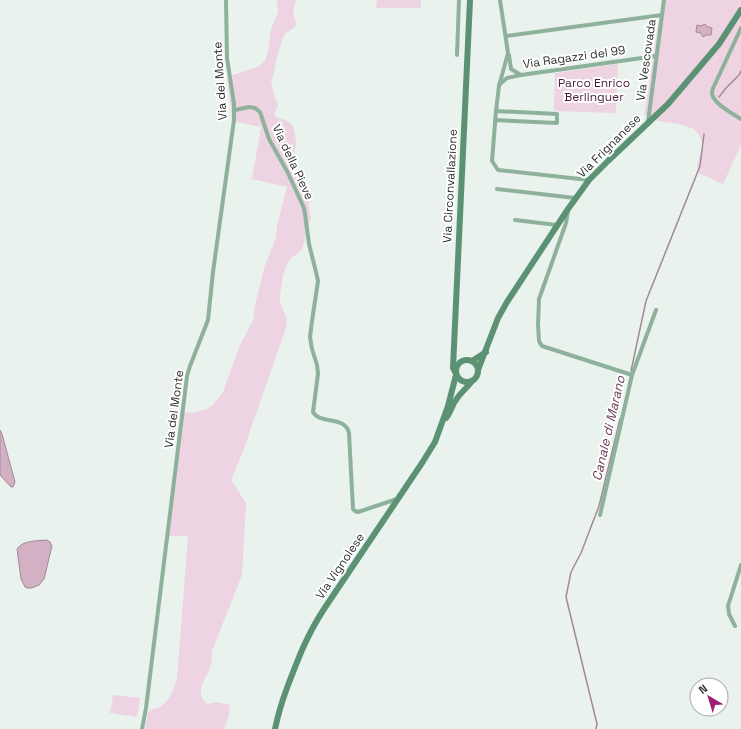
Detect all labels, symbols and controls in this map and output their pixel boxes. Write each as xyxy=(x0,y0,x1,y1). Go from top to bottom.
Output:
street label: Via Vescovada xyxy=(632,18,660,102)
street label: Via del Monte xyxy=(209,41,231,121)
street label: Via Ragazzi del 99 xyxy=(522,42,626,72)
park label: Parco Enrico Berlinguer xyxy=(558,75,630,105)
street label: Via Frignanese xyxy=(574,111,644,181)
street label: Via della Pieve xyxy=(269,122,317,202)
street label: Via Circonvallazione xyxy=(439,129,461,243)
street label: Via del Monte xyxy=(161,369,187,449)
water label: Canale di Marano xyxy=(588,373,629,482)
street label: Via Vignolese xyxy=(312,530,368,602)
north arrow xyxy=(689,677,729,717)
text: N xyxy=(696,681,710,697)

